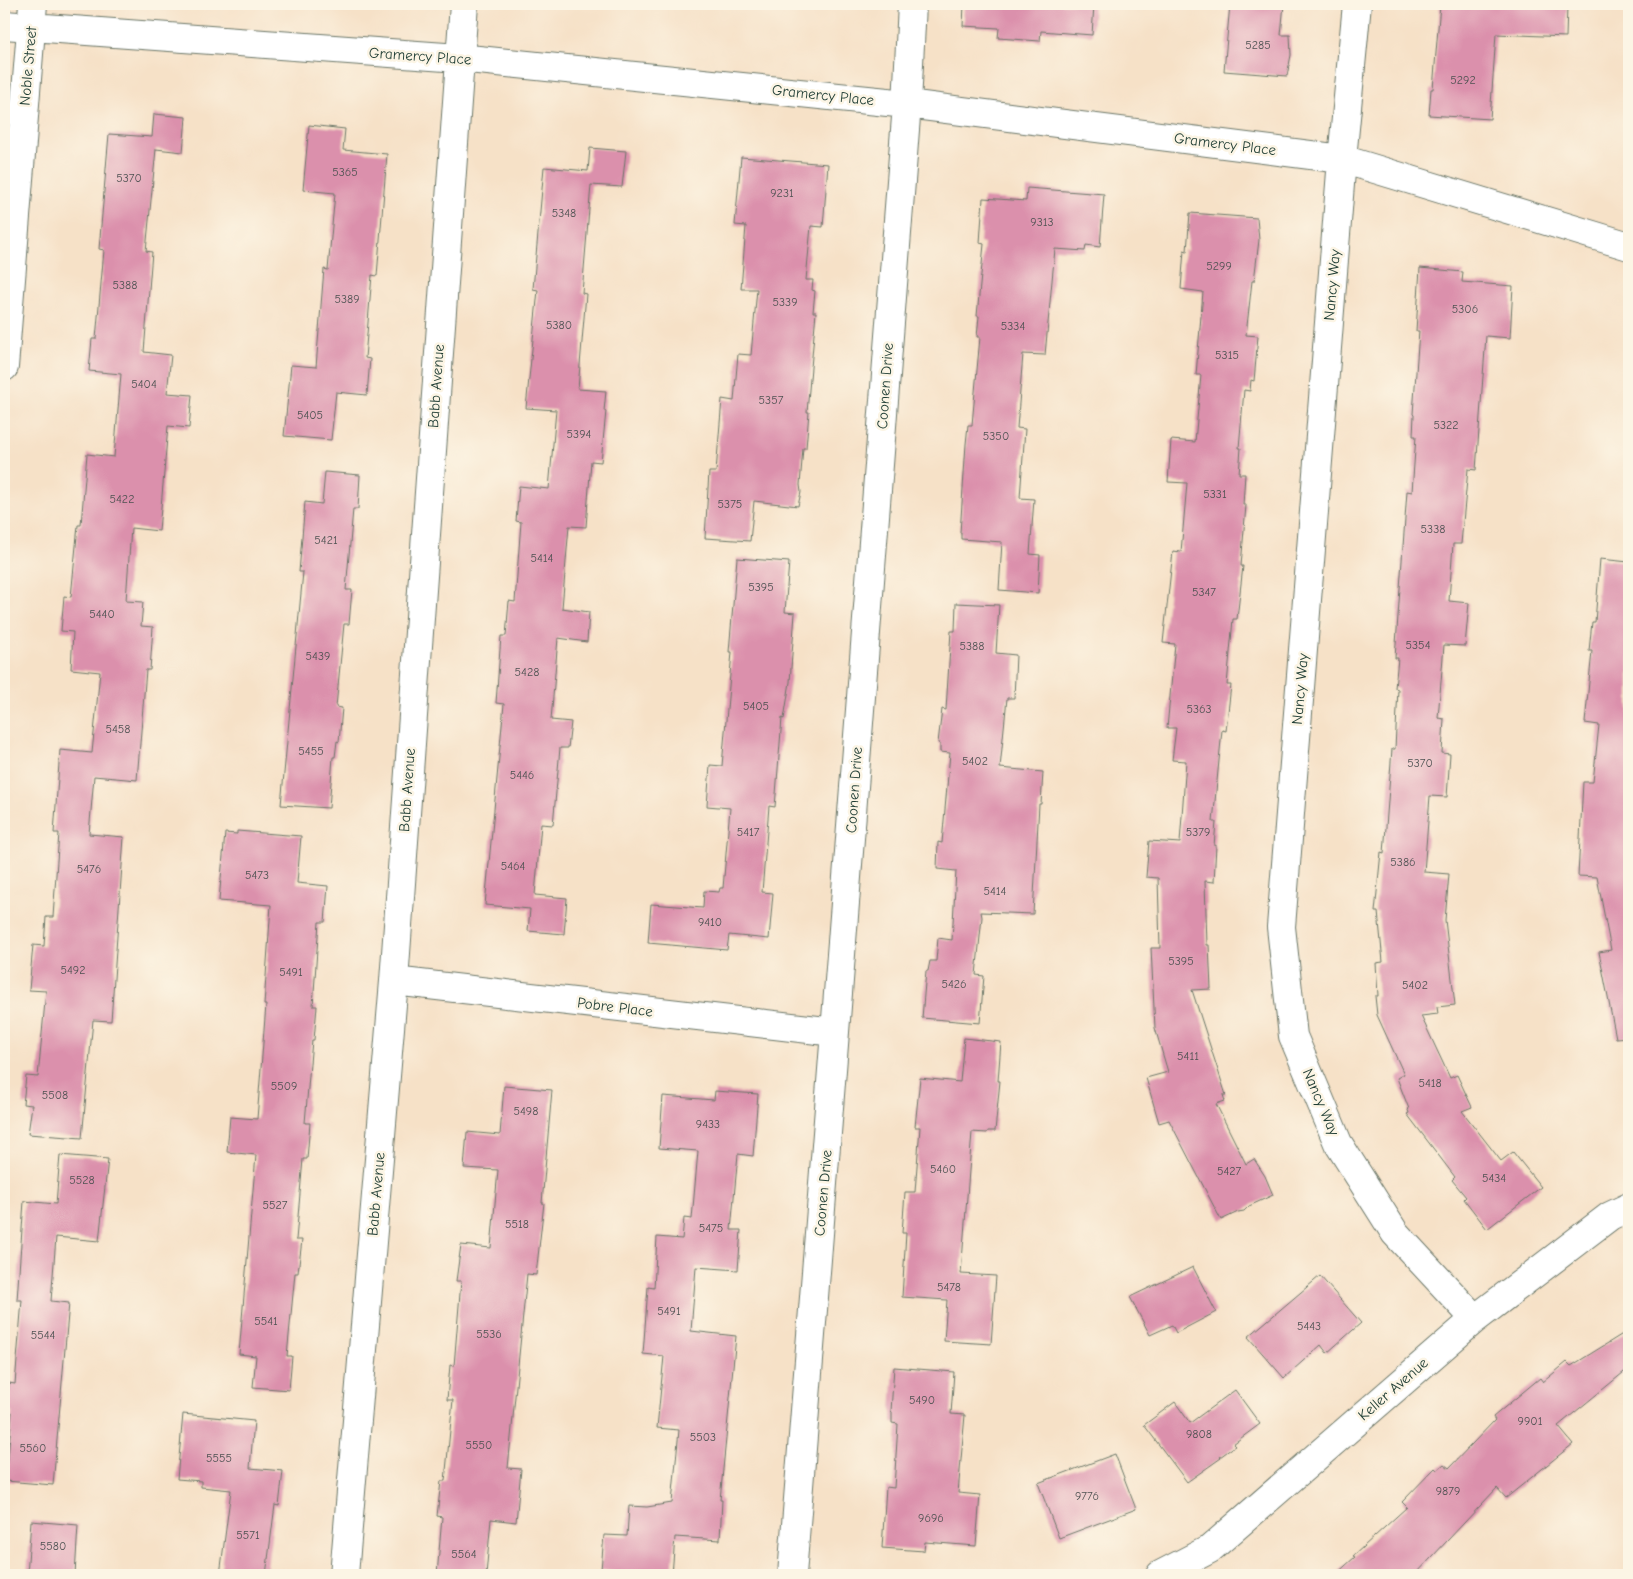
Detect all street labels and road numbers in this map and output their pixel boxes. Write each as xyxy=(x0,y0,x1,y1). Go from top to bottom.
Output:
street label: Noble Street xyxy=(16,25,40,106)
street label: Gramercy Place xyxy=(368,43,472,69)
street label: Gramercy Place xyxy=(771,81,875,109)
street label: Gramercy Place xyxy=(1173,129,1278,159)
street label: Nancy Way xyxy=(1320,248,1344,321)
street label: Coonen Drive xyxy=(873,342,897,430)
street label: Babb Avenue xyxy=(424,343,448,428)
street label: Nancy Way xyxy=(1288,652,1312,725)
street label: Coonen Drive xyxy=(842,746,866,834)
street label: Babb Avenue xyxy=(395,747,419,832)
street label: Pobre Place xyxy=(576,993,654,1021)
street label: Nancy Way xyxy=(1299,1066,1343,1139)
street label: Coonen Drive xyxy=(810,1149,836,1237)
street label: Babb Avenue xyxy=(363,1151,389,1237)
street label: Keller Avenue xyxy=(1354,1353,1432,1424)

